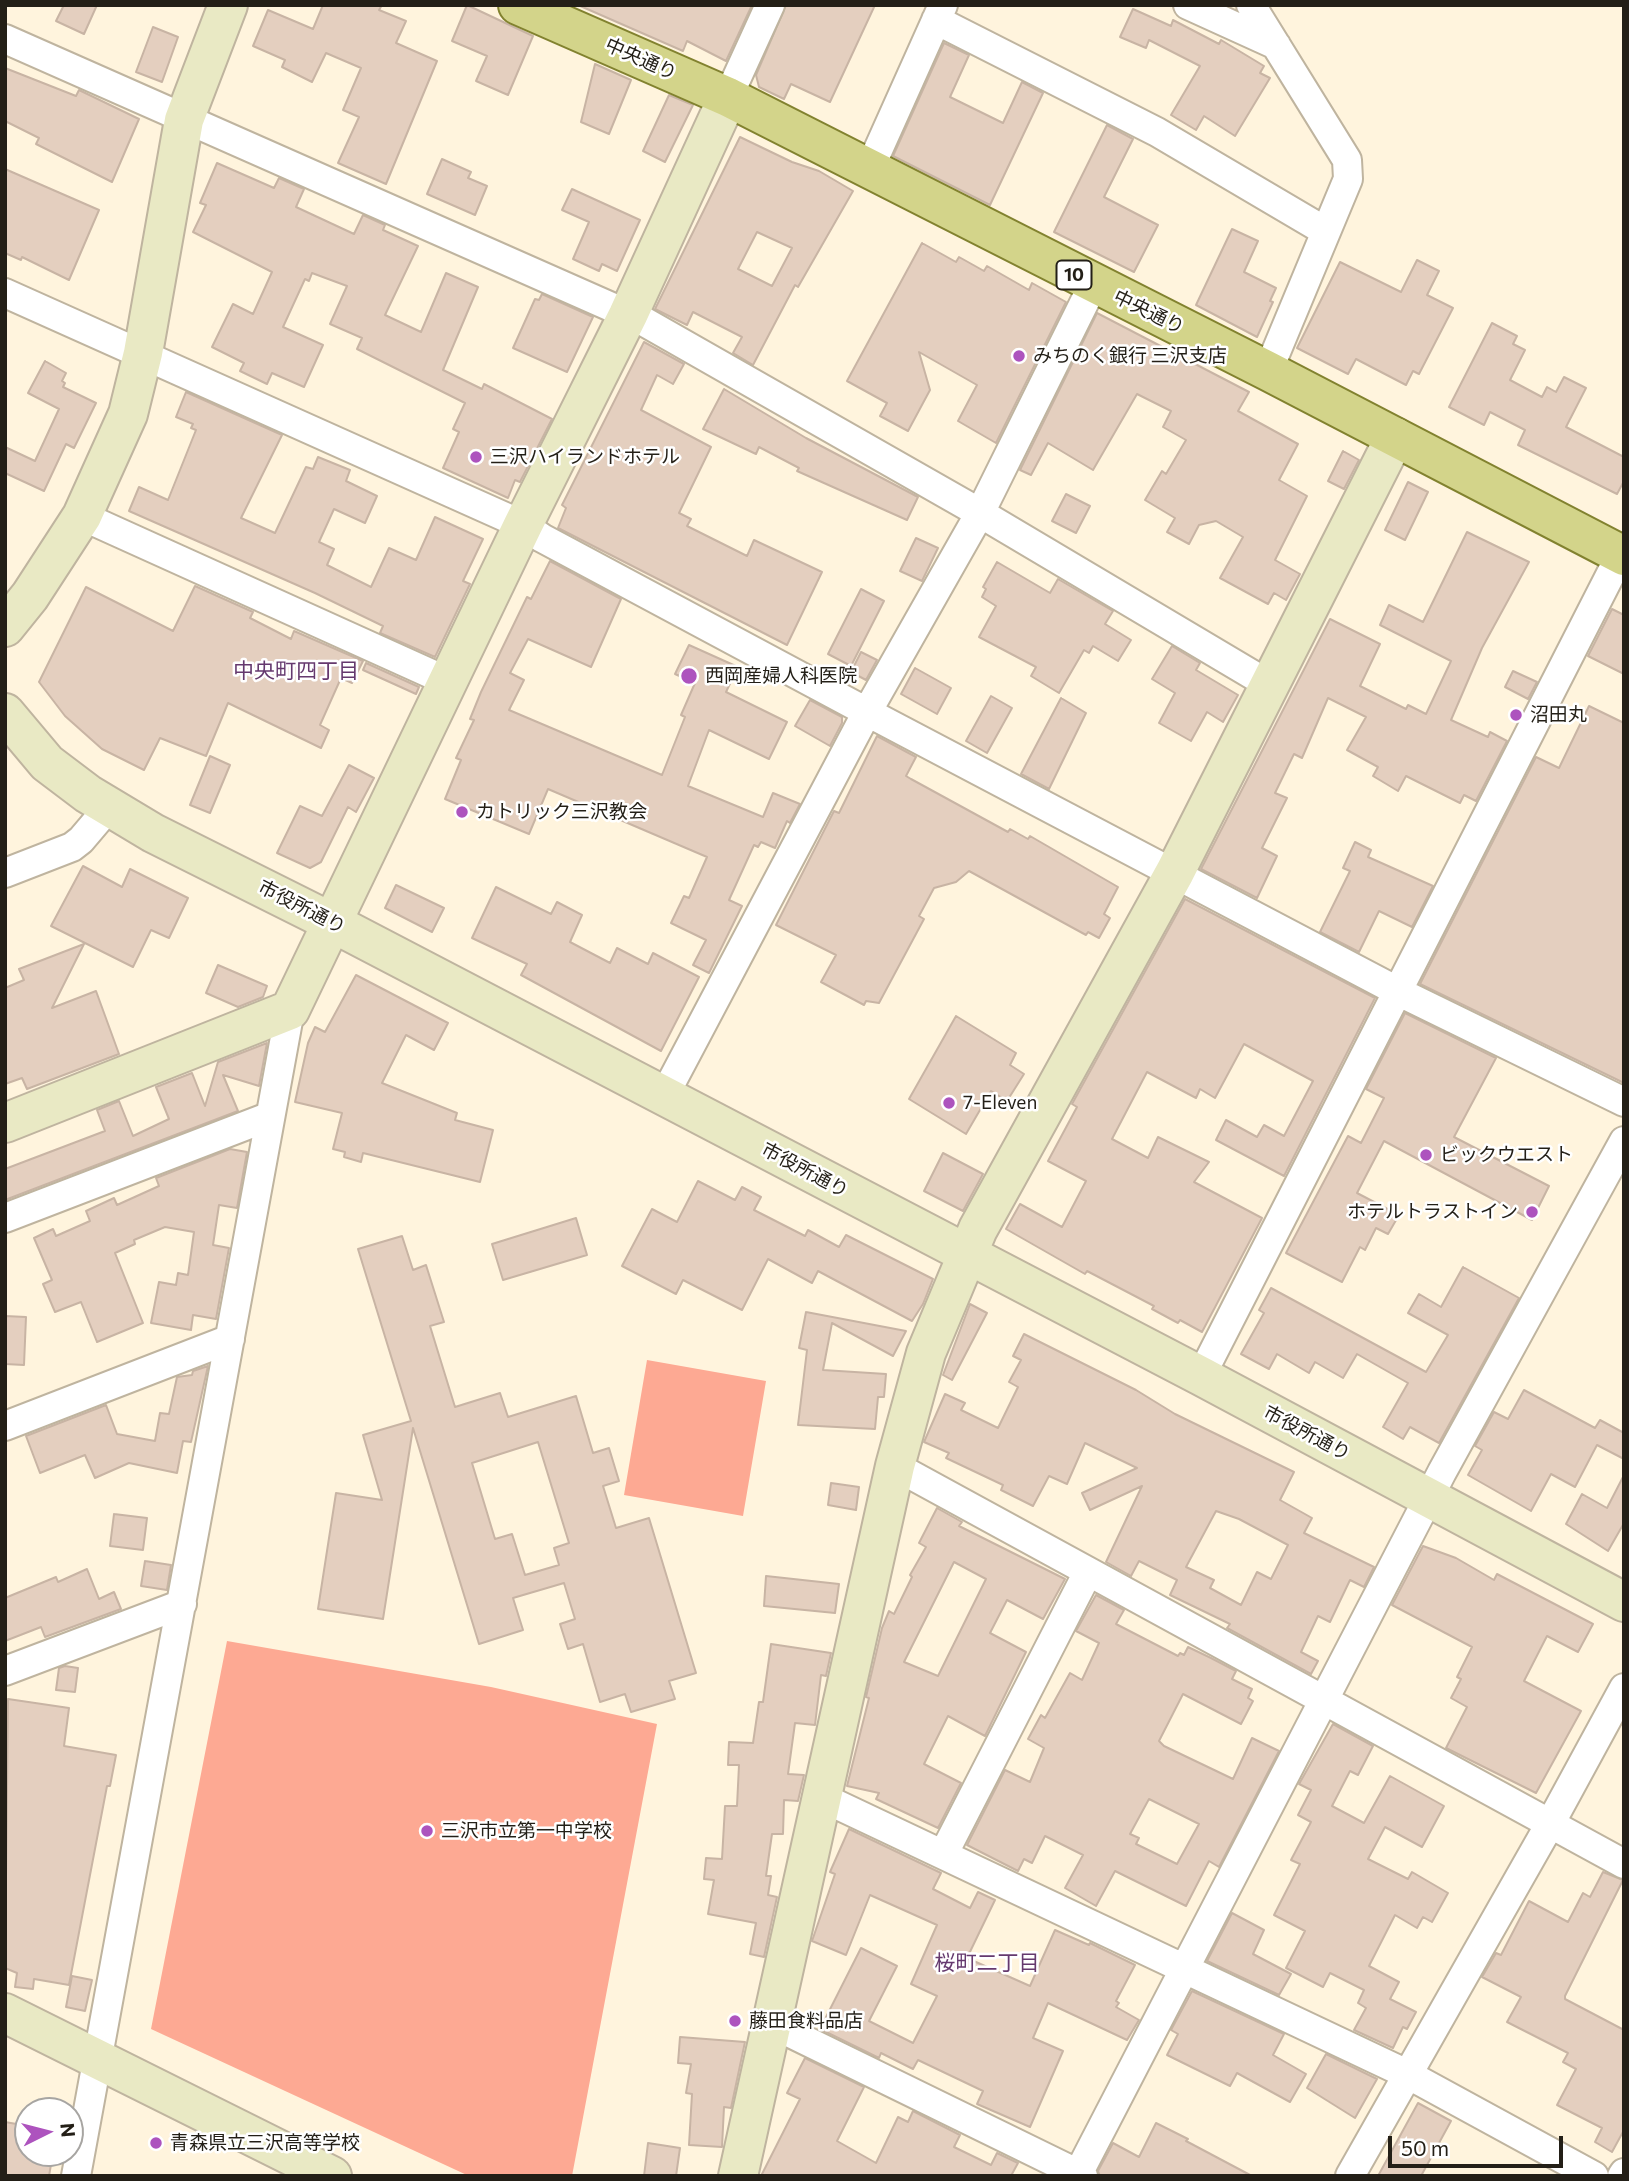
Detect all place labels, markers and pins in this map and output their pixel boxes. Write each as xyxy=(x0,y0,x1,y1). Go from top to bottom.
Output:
place label: みちのく銀行 三沢支店 xyxy=(1033,345,1227,367)
marker: みちのく銀行 三沢支店 xyxy=(1011,348,1027,364)
place label: 三沢ハイランドホテル xyxy=(490,446,680,468)
marker: 三沢ハイランドホテル xyxy=(468,449,484,465)
place label: 西岡産婦人科医院 xyxy=(705,665,857,687)
marker: 西岡産婦人科医院 xyxy=(679,666,699,686)
place label: 沼田丸 xyxy=(1530,704,1587,726)
marker: 沼田丸 xyxy=(1508,707,1524,723)
place label: カトリック三沢教会 xyxy=(476,801,647,823)
marker: カトリック三沢教会 xyxy=(454,804,470,820)
place label: 7-Eleven xyxy=(963,1092,1037,1114)
marker: 7-Eleven xyxy=(941,1095,957,1111)
place label: ビックウエスト xyxy=(1440,1144,1573,1166)
marker: ビックウエスト xyxy=(1418,1147,1434,1163)
place label: ホテルトラストイン xyxy=(1347,1201,1518,1223)
marker: ホテルトラストイン xyxy=(1524,1204,1540,1220)
place label: 三沢市立第一中学校 xyxy=(441,1820,612,1842)
marker: 三沢市立第一中学校 xyxy=(419,1823,435,1839)
place label: 藤田食料品店 xyxy=(749,2010,863,2032)
marker: 藤田食料品店 xyxy=(727,2013,743,2029)
place label: 青森県立三沢高等学校 xyxy=(170,2132,360,2154)
marker: 青森県立三沢高等学校 xyxy=(148,2135,164,2151)

